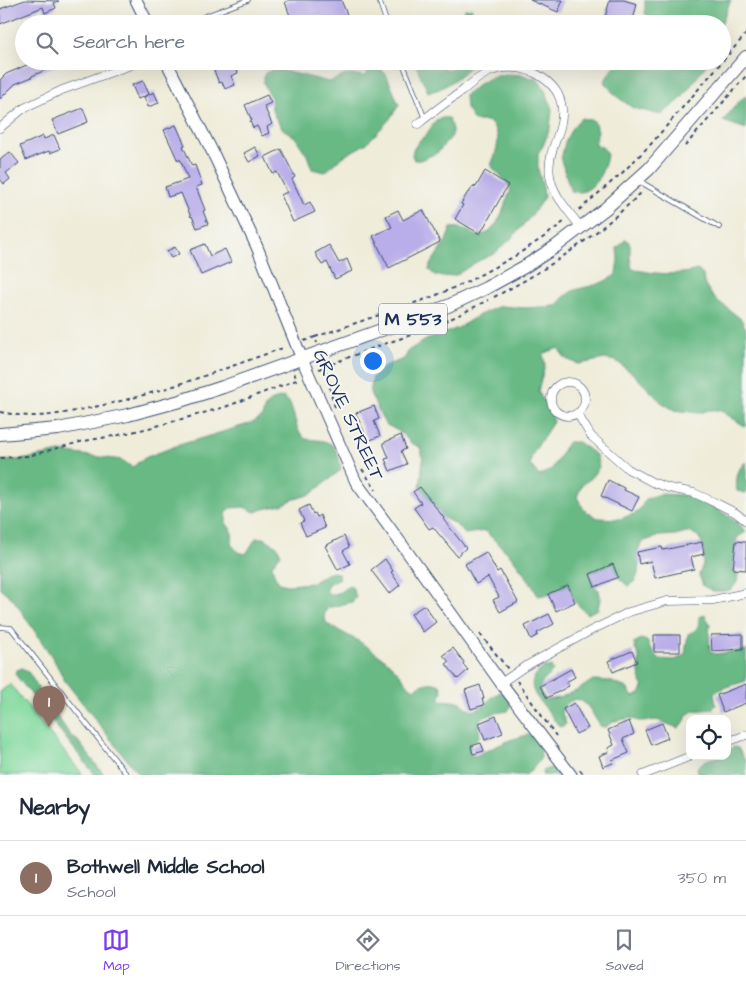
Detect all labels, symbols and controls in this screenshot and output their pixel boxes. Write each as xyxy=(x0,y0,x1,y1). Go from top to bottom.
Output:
search box xyxy=(15,15,731,70)
icon: search xyxy=(33,29,61,57)
text: Search here xyxy=(73,29,185,56)
road number: M 553 xyxy=(379,304,447,334)
street label: GROVE STREET xyxy=(306,345,390,485)
your location xyxy=(360,348,386,374)
pin: 1 xyxy=(33,686,65,727)
map controls xyxy=(686,715,731,760)
button: locate xyxy=(686,715,731,760)
text: Nearby xyxy=(20,793,90,822)
text: Bothwell Middle School xyxy=(67,854,264,881)
text: 1 xyxy=(35,867,37,889)
text: 350 m xyxy=(678,867,726,889)
text: School xyxy=(67,881,116,903)
tab: Map xyxy=(102,926,130,976)
tab: Directions xyxy=(335,926,400,976)
tab: Saved xyxy=(605,926,644,976)

